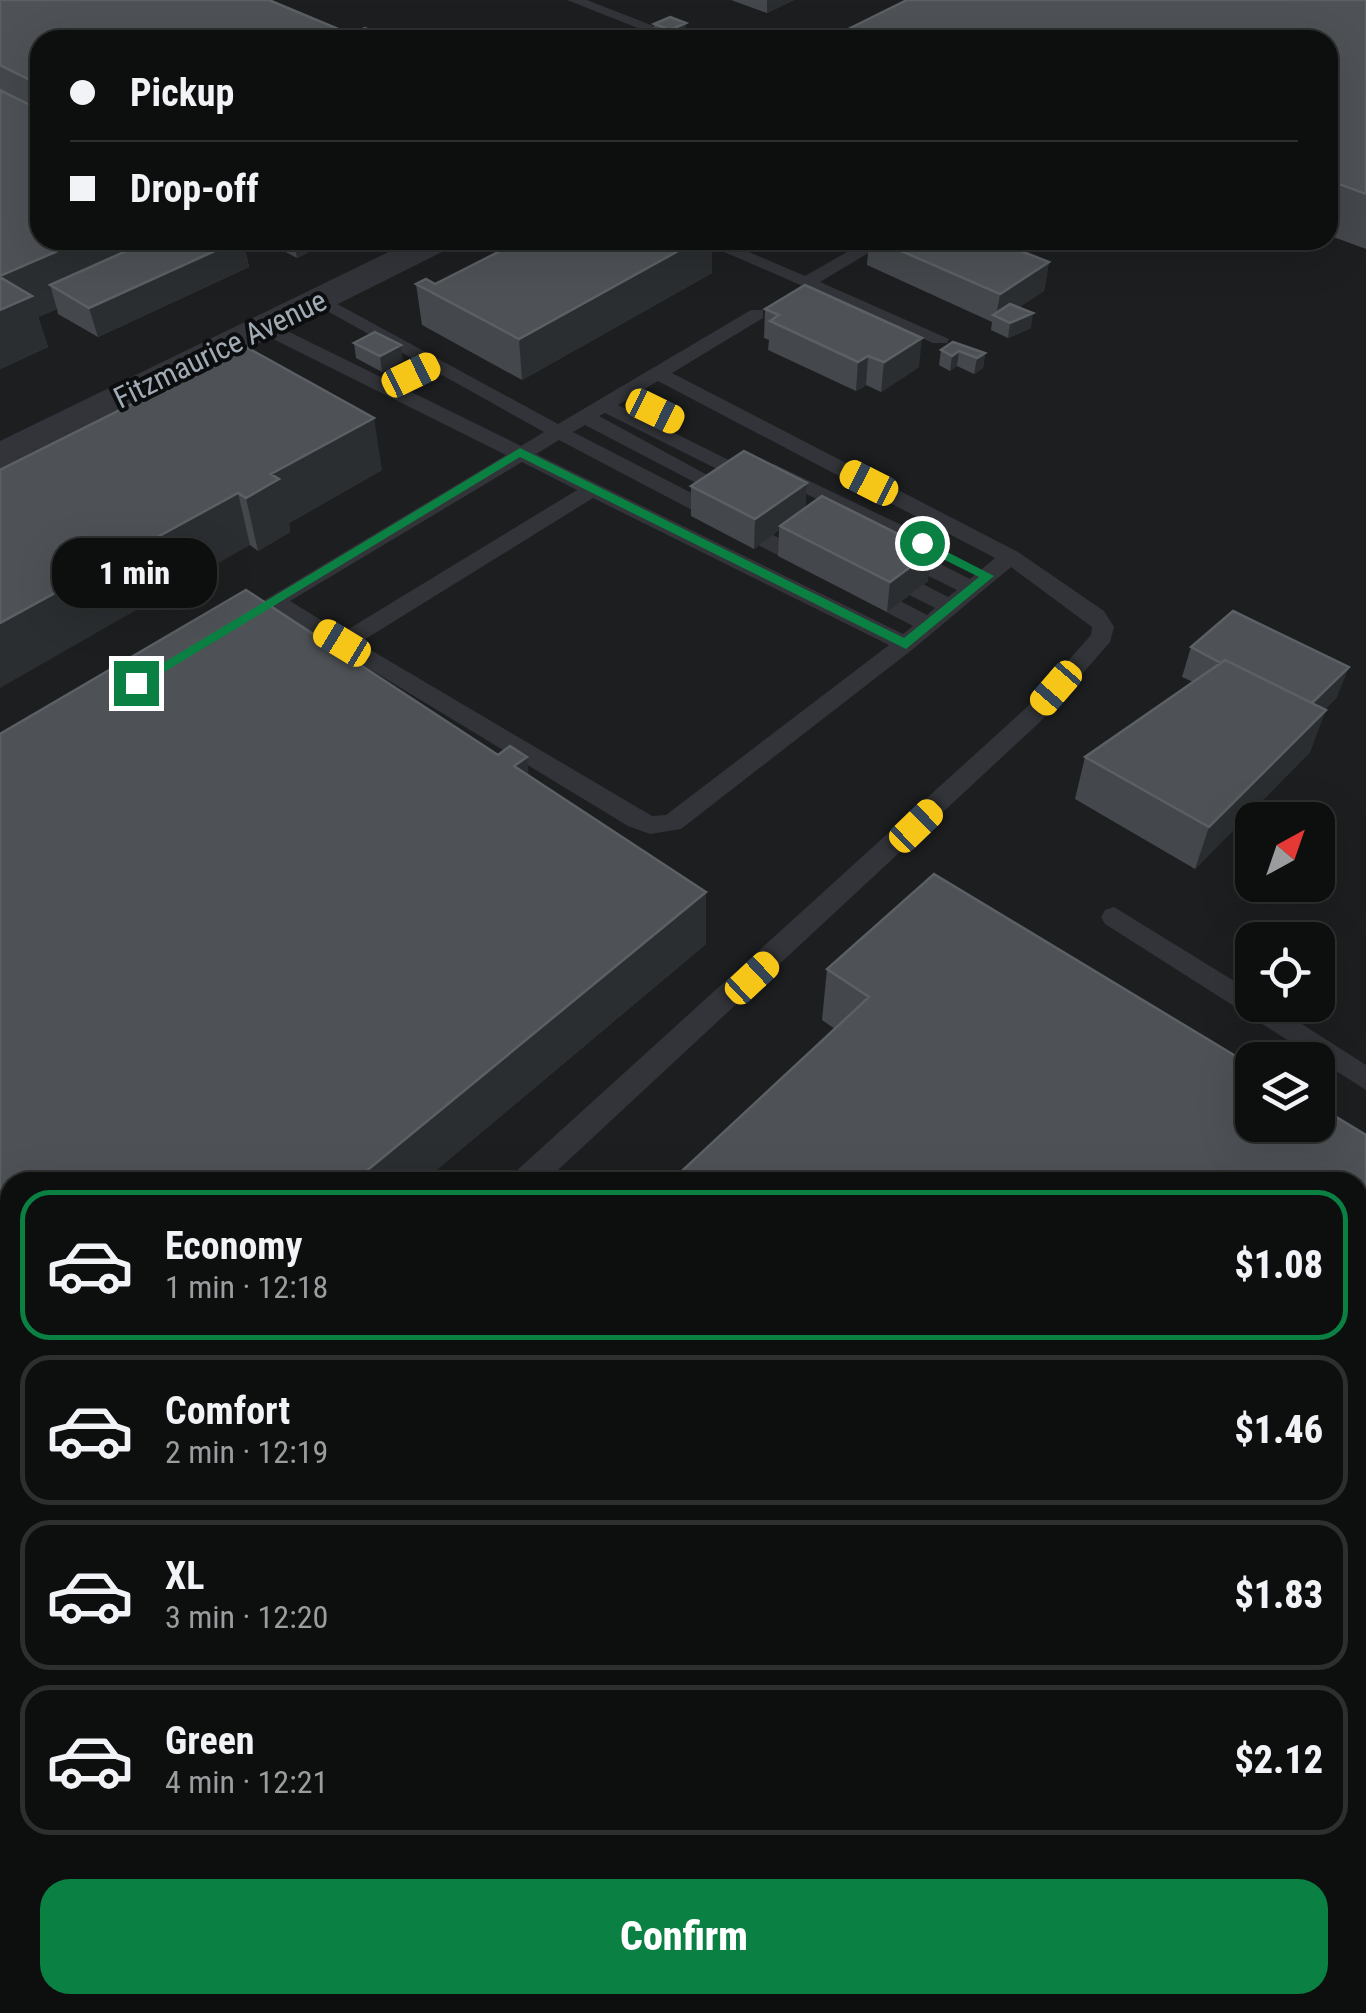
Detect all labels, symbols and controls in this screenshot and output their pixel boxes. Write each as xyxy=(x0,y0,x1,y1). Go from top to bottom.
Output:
text: Pickup xyxy=(130,71,234,115)
text: Drop-off xyxy=(130,167,259,211)
street label: Fitzmaurice Avenue xyxy=(108,282,332,416)
car xyxy=(377,348,445,402)
car xyxy=(621,384,689,438)
car xyxy=(835,456,903,510)
route start xyxy=(900,521,945,566)
callout: 1 min xyxy=(54,538,218,608)
text: 1 min xyxy=(99,554,170,592)
car xyxy=(309,615,375,671)
car xyxy=(1025,656,1087,720)
route end xyxy=(114,661,159,706)
car xyxy=(884,794,948,858)
north arrow xyxy=(1235,802,1335,902)
map controls xyxy=(1235,802,1335,1142)
button: locate xyxy=(1235,922,1335,1022)
car xyxy=(720,947,784,1009)
button: layers xyxy=(1235,1042,1335,1142)
icon: car xyxy=(45,1220,135,1310)
text: Economy xyxy=(165,1224,302,1268)
text: $1.08 xyxy=(1234,1243,1323,1287)
text: 1 min · 12:18 xyxy=(165,1268,328,1306)
icon: car xyxy=(45,1385,135,1475)
text: Comfort xyxy=(165,1389,290,1433)
text: $1.46 xyxy=(1234,1408,1323,1452)
text: 2 min · 12:19 xyxy=(165,1433,328,1471)
icon: car xyxy=(45,1550,135,1640)
text: XL xyxy=(165,1554,204,1598)
text: $1.83 xyxy=(1234,1573,1323,1617)
text: 3 min · 12:20 xyxy=(165,1598,328,1636)
icon: car xyxy=(45,1715,135,1805)
text: Green xyxy=(165,1719,255,1763)
text: $2.12 xyxy=(1234,1738,1323,1782)
text: 4 min · 12:21 xyxy=(165,1763,328,1801)
button: Confirm xyxy=(40,1879,1328,1994)

